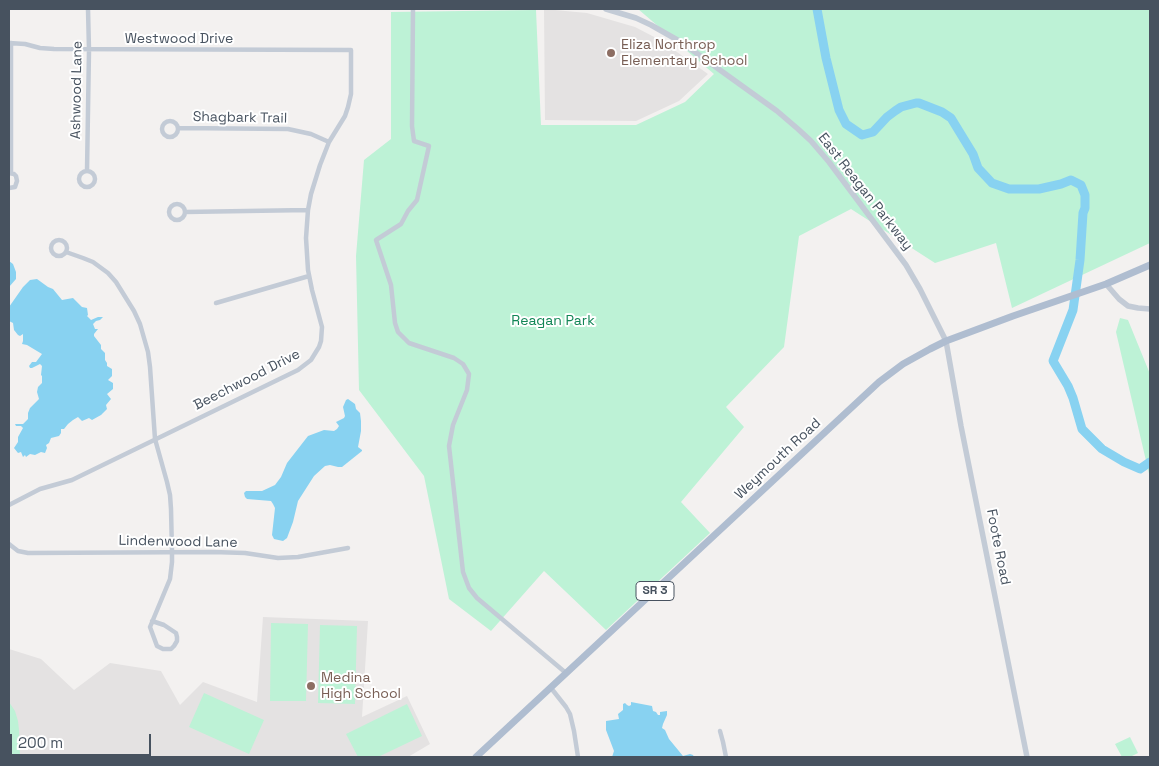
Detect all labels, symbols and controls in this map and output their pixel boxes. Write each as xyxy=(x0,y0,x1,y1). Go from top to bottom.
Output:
street label: Westwood Drive xyxy=(125,31,233,47)
place label: Eliza Northrop Elementary School xyxy=(621,37,747,70)
street label: Ashwood Lane xyxy=(68,41,86,139)
marker: Eliza Northrop Elementary School xyxy=(605,47,617,59)
street label: Shagbark Trail xyxy=(193,109,287,127)
street label: East Reagan Parkway xyxy=(814,130,916,254)
park label: Reagan Park xyxy=(511,313,595,329)
street label: Beechwood Drive xyxy=(191,346,303,414)
street label: Weymouth Road xyxy=(732,415,824,503)
street label: Foote Road xyxy=(982,508,1014,586)
street label: Lindenwood Lane xyxy=(118,533,238,551)
road number: SR 3 xyxy=(636,582,674,600)
place label: Medina High School xyxy=(321,670,401,702)
marker: Medina High School xyxy=(305,680,317,692)
scale bar xyxy=(12,724,154,756)
text: 200 m xyxy=(18,733,63,752)

